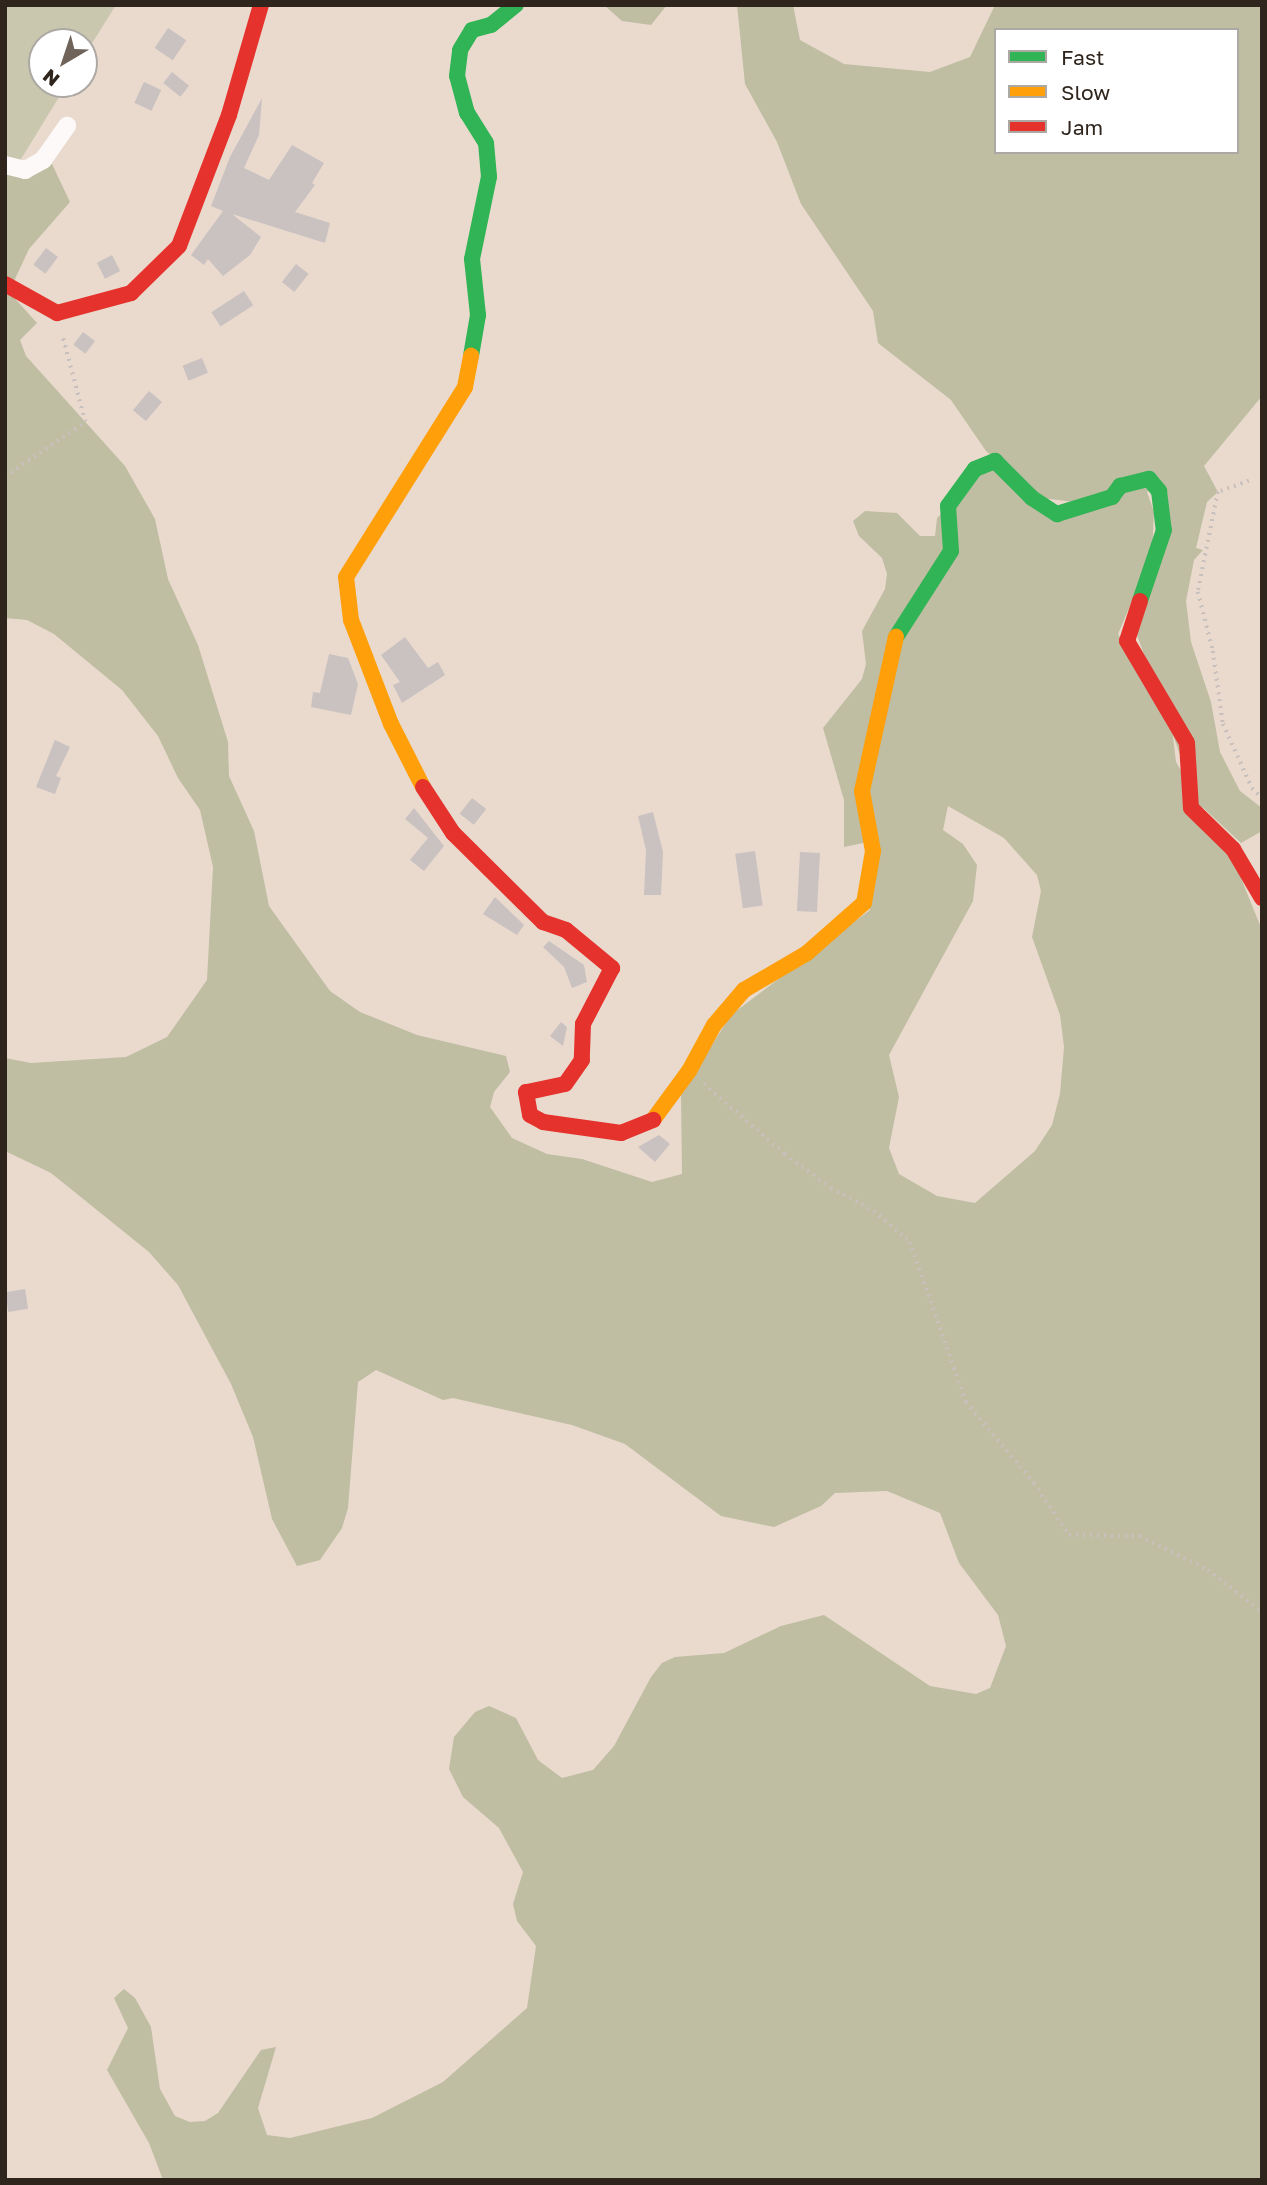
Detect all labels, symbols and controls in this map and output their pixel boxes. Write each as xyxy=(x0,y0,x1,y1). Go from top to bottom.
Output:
north arrow xyxy=(28,28,98,98)
legend xyxy=(994,28,1239,154)
text: Fast xyxy=(1061,44,1104,70)
text: N xyxy=(38,65,64,92)
text: Slow xyxy=(1061,79,1110,105)
text: Jam xyxy=(1061,114,1103,140)

